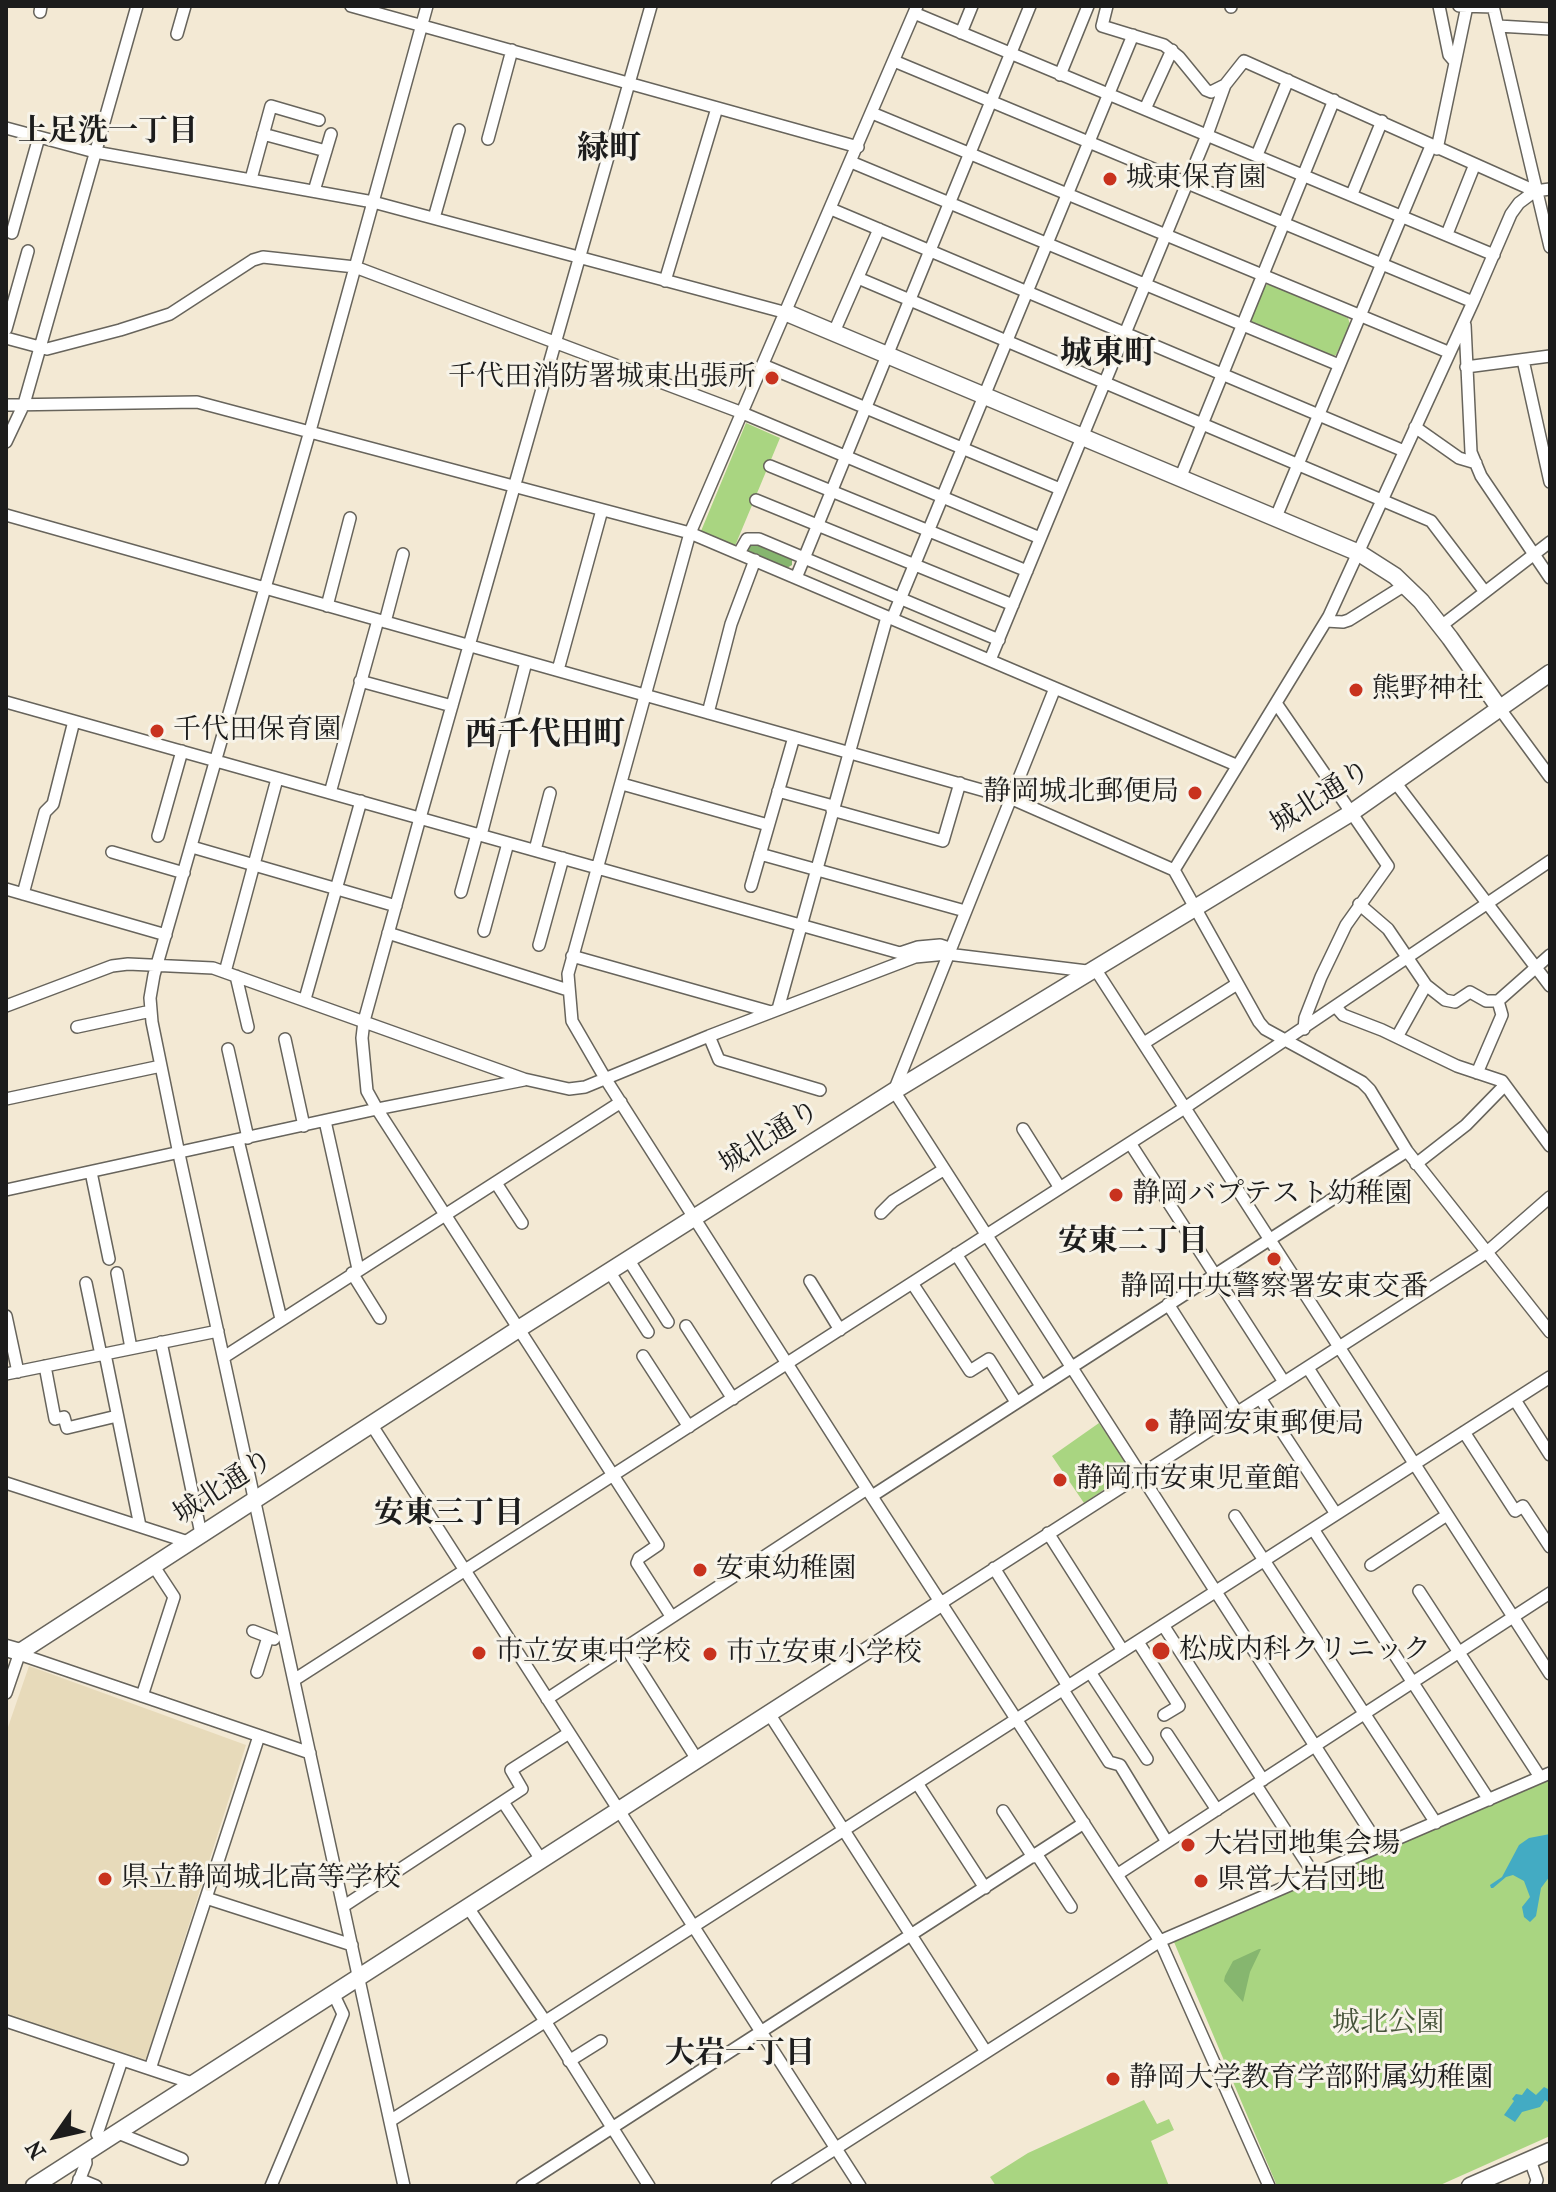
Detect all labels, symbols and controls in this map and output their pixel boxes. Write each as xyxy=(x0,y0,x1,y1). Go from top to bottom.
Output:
district label: 上足洗一丁目 xyxy=(18,115,198,151)
district label: 緑町 xyxy=(577,131,641,169)
place label: 城東保育園 xyxy=(1126,162,1266,196)
marker: 城東保育園 xyxy=(1101,170,1119,188)
district label: 城東町 xyxy=(1060,336,1156,374)
place label: 千代田消防署城東出張所 xyxy=(448,361,756,395)
marker: 千代田消防署城東出張所 xyxy=(763,369,781,387)
place label: 熊野神社 xyxy=(1372,673,1484,707)
marker: 熊野神社 xyxy=(1347,681,1365,699)
place label: 千代田保育園 xyxy=(173,714,341,748)
district label: 西千代田町 xyxy=(465,717,625,755)
marker: 千代田保育園 xyxy=(148,722,166,740)
street label: 城北通り xyxy=(1265,754,1377,842)
place label: 静岡城北郵便局 xyxy=(983,776,1179,810)
marker: 静岡城北郵便局 xyxy=(1186,784,1204,802)
street label: 城北通り xyxy=(714,1094,826,1182)
place label: 静岡バプテスト幼稚園 xyxy=(1132,1178,1412,1212)
marker: 静岡バプテスト幼稚園 xyxy=(1107,1186,1125,1204)
district label: 安東二丁目 xyxy=(1058,1225,1208,1261)
marker: 静岡中央警察署安東交番 xyxy=(1265,1250,1283,1268)
place label: 静岡中央警察署安東交番 xyxy=(1120,1271,1428,1305)
place label: 静岡安東郵便局 xyxy=(1168,1408,1364,1442)
marker: 静岡安東郵便局 xyxy=(1143,1416,1161,1434)
street label: 城北通り xyxy=(168,1443,280,1533)
place label: 静岡市安東児童館 xyxy=(1076,1463,1300,1497)
marker: 静岡市安東児童館 xyxy=(1051,1471,1069,1489)
district label: 安東三丁目 xyxy=(374,1497,524,1533)
place label: 安東幼稚園 xyxy=(716,1553,856,1587)
marker: 安東幼稚園 xyxy=(691,1561,709,1579)
place label: 松成内科クリニック xyxy=(1179,1634,1431,1668)
place label: 市立安東中学校 xyxy=(495,1636,691,1670)
place label: 市立安東小学校 xyxy=(726,1637,922,1671)
marker: 松成内科クリニック xyxy=(1150,1640,1172,1662)
marker: 市立安東中学校 xyxy=(470,1644,488,1662)
marker: 市立安東小学校 xyxy=(701,1645,719,1663)
place label: 大岩団地集会場 xyxy=(1204,1828,1400,1862)
marker: 大岩団地集会場 xyxy=(1179,1836,1197,1854)
place label: 県立静岡城北高等学校 xyxy=(121,1862,401,1896)
place label: 県営大岩団地 xyxy=(1217,1864,1385,1898)
marker: 県立静岡城北高等学校 xyxy=(96,1870,114,1888)
marker: 県営大岩団地 xyxy=(1192,1872,1210,1890)
park label: 城北公園 xyxy=(1332,2007,1444,2041)
district label: 大岩一丁目 xyxy=(665,2037,815,2073)
place label: 静岡大学教育学部附属幼稚園 xyxy=(1129,2062,1493,2096)
marker: 静岡大学教育学部附属幼稚園 xyxy=(1104,2070,1122,2088)
north arrow xyxy=(16,2096,96,2176)
text: N xyxy=(21,2135,52,2164)

